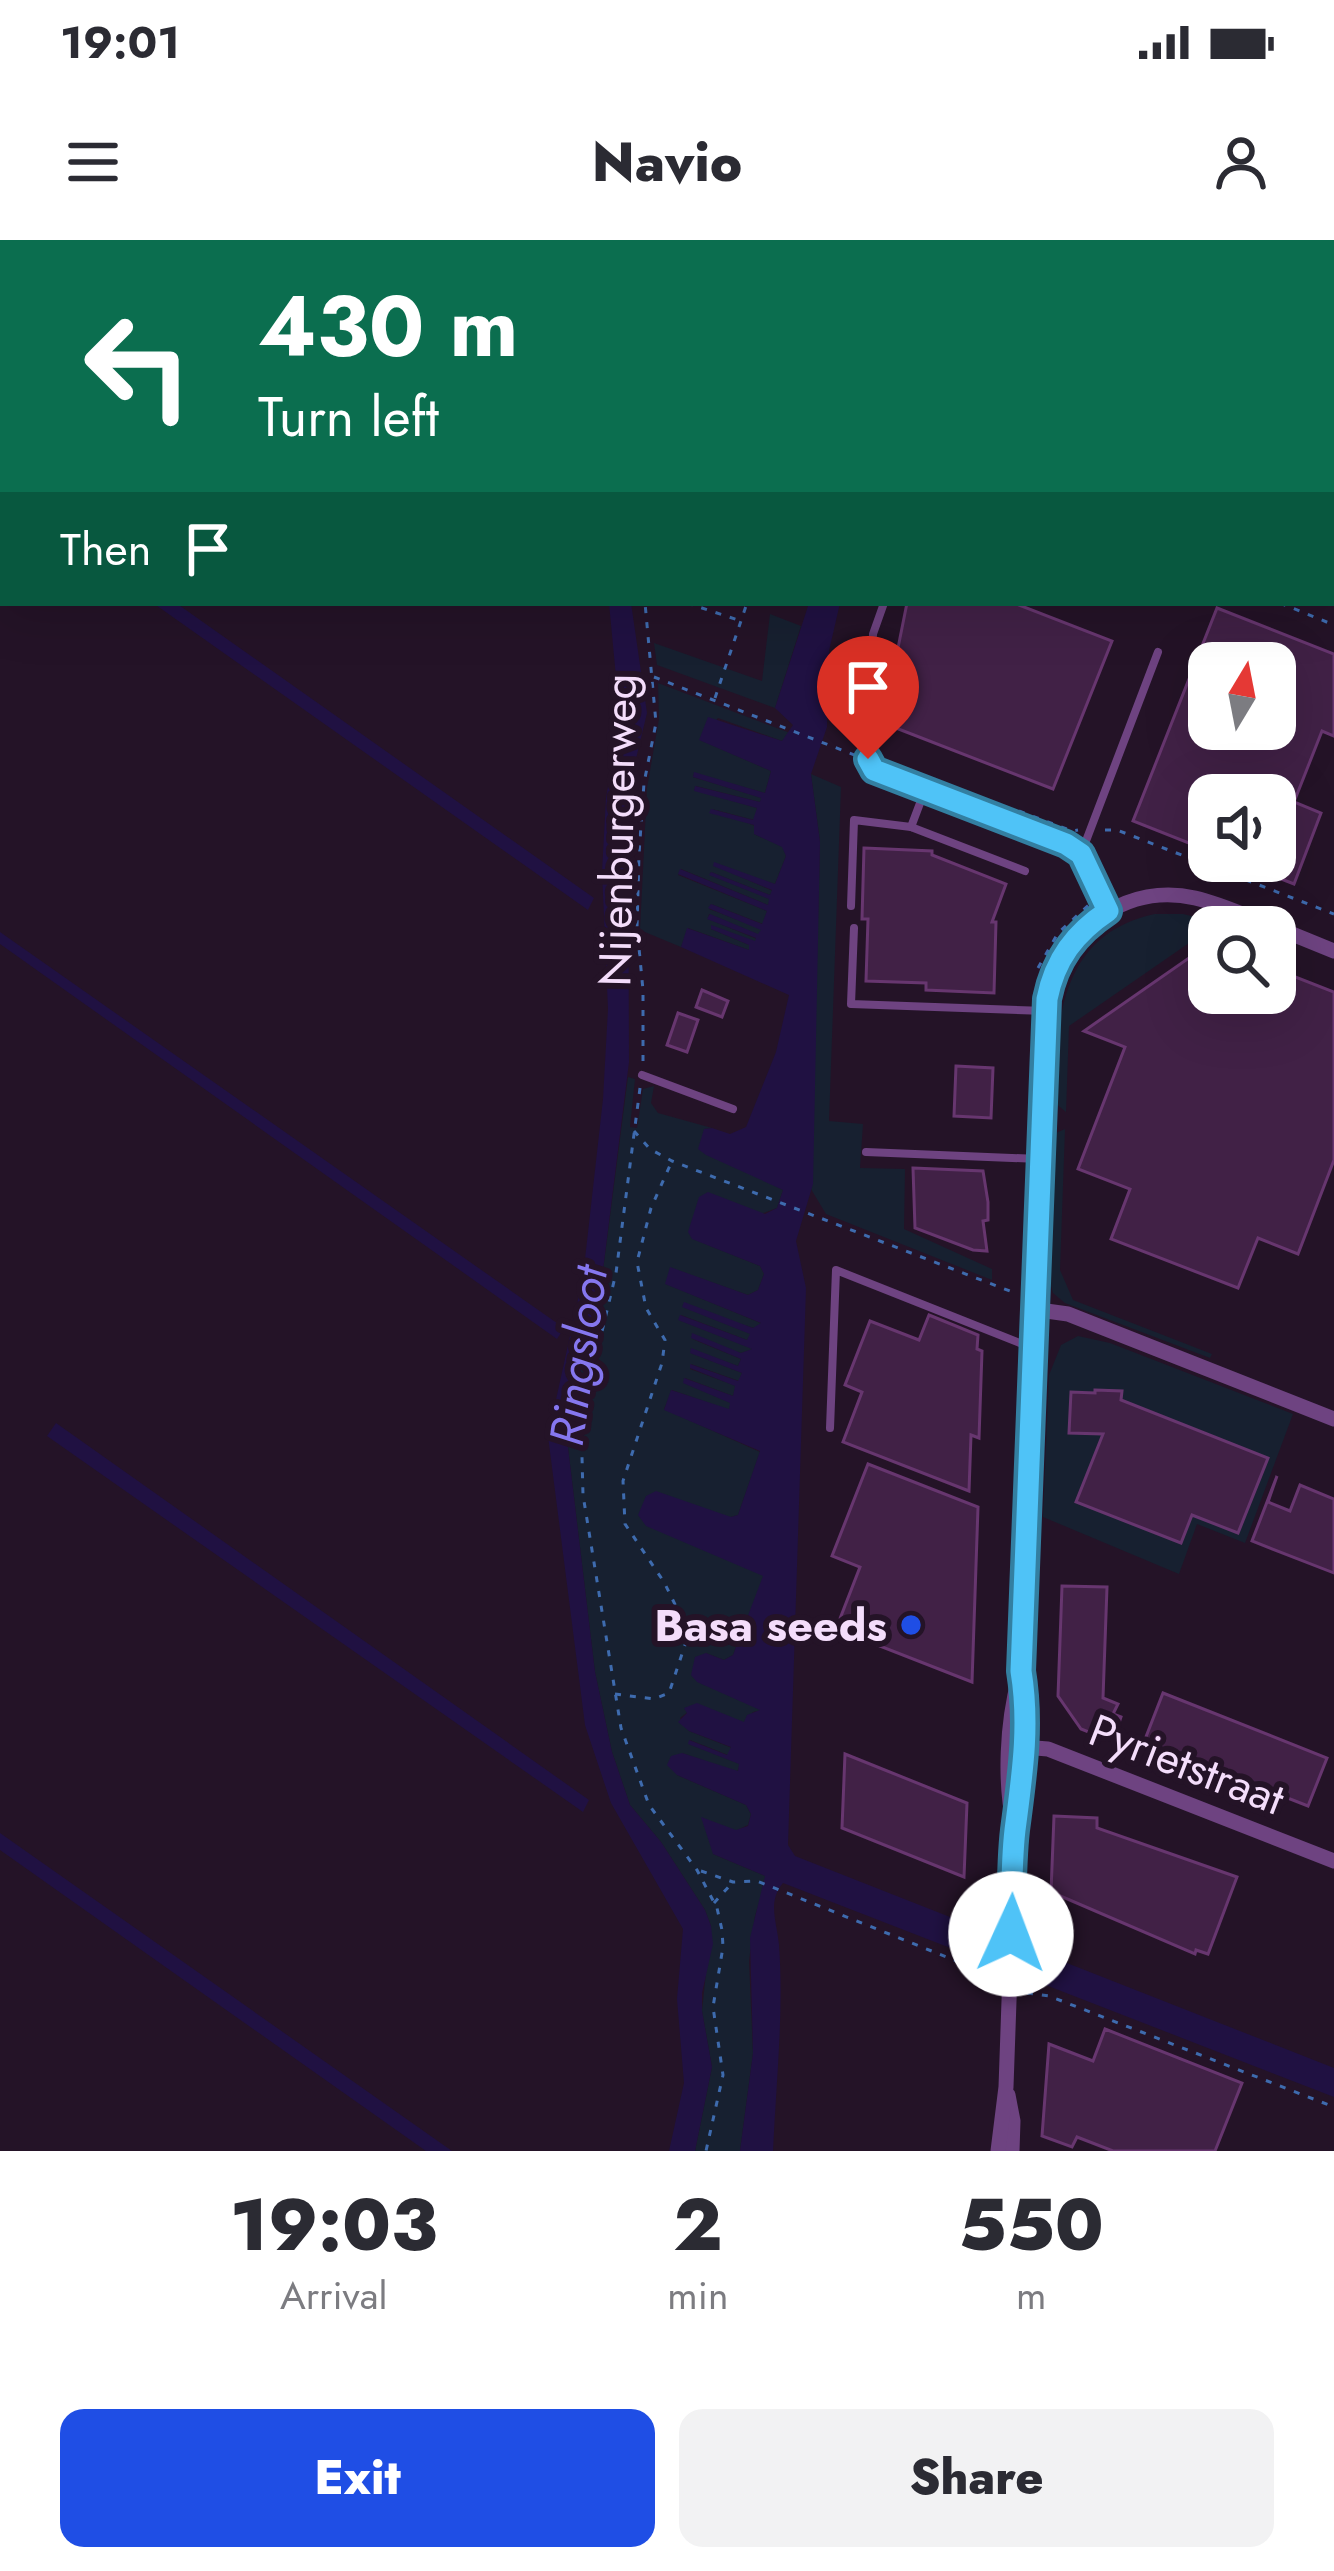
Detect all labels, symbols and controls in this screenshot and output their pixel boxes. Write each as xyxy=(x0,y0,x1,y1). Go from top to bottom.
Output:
text: 19:01 xyxy=(60,10,180,75)
text: Navio xyxy=(592,123,742,201)
icon: menu xyxy=(60,129,126,195)
icon: person xyxy=(1208,129,1274,195)
text: 430 m xyxy=(258,266,518,388)
icon: left xyxy=(60,288,216,444)
text: Turn left xyxy=(258,378,439,456)
icon: arrive xyxy=(175,516,241,582)
text: Then xyxy=(60,517,151,582)
pin xyxy=(817,636,919,759)
north arrow xyxy=(1188,642,1296,750)
map controls xyxy=(1188,642,1296,1014)
icon: arrive xyxy=(835,654,901,720)
street label: Nijenburgerweg xyxy=(582,673,653,987)
button: sound xyxy=(1188,774,1296,882)
button: search xyxy=(1188,906,1296,1014)
water label: Ringsloot xyxy=(532,1259,626,1450)
place label: Basa seeds xyxy=(654,1593,887,1658)
marker: Basa seeds xyxy=(898,1612,924,1638)
street label: Pyrietstraat xyxy=(1080,1698,1294,1831)
position arrow xyxy=(948,1871,1074,1997)
text: 19:03 xyxy=(230,2173,437,2277)
text: 2 xyxy=(673,2173,722,2277)
text: 550 xyxy=(958,2173,1104,2277)
text: Arrival xyxy=(280,2267,387,2324)
text: min xyxy=(667,2267,728,2324)
text: m xyxy=(1016,2267,1046,2324)
button: Exit xyxy=(60,2409,655,2547)
button: Share xyxy=(679,2409,1274,2547)

